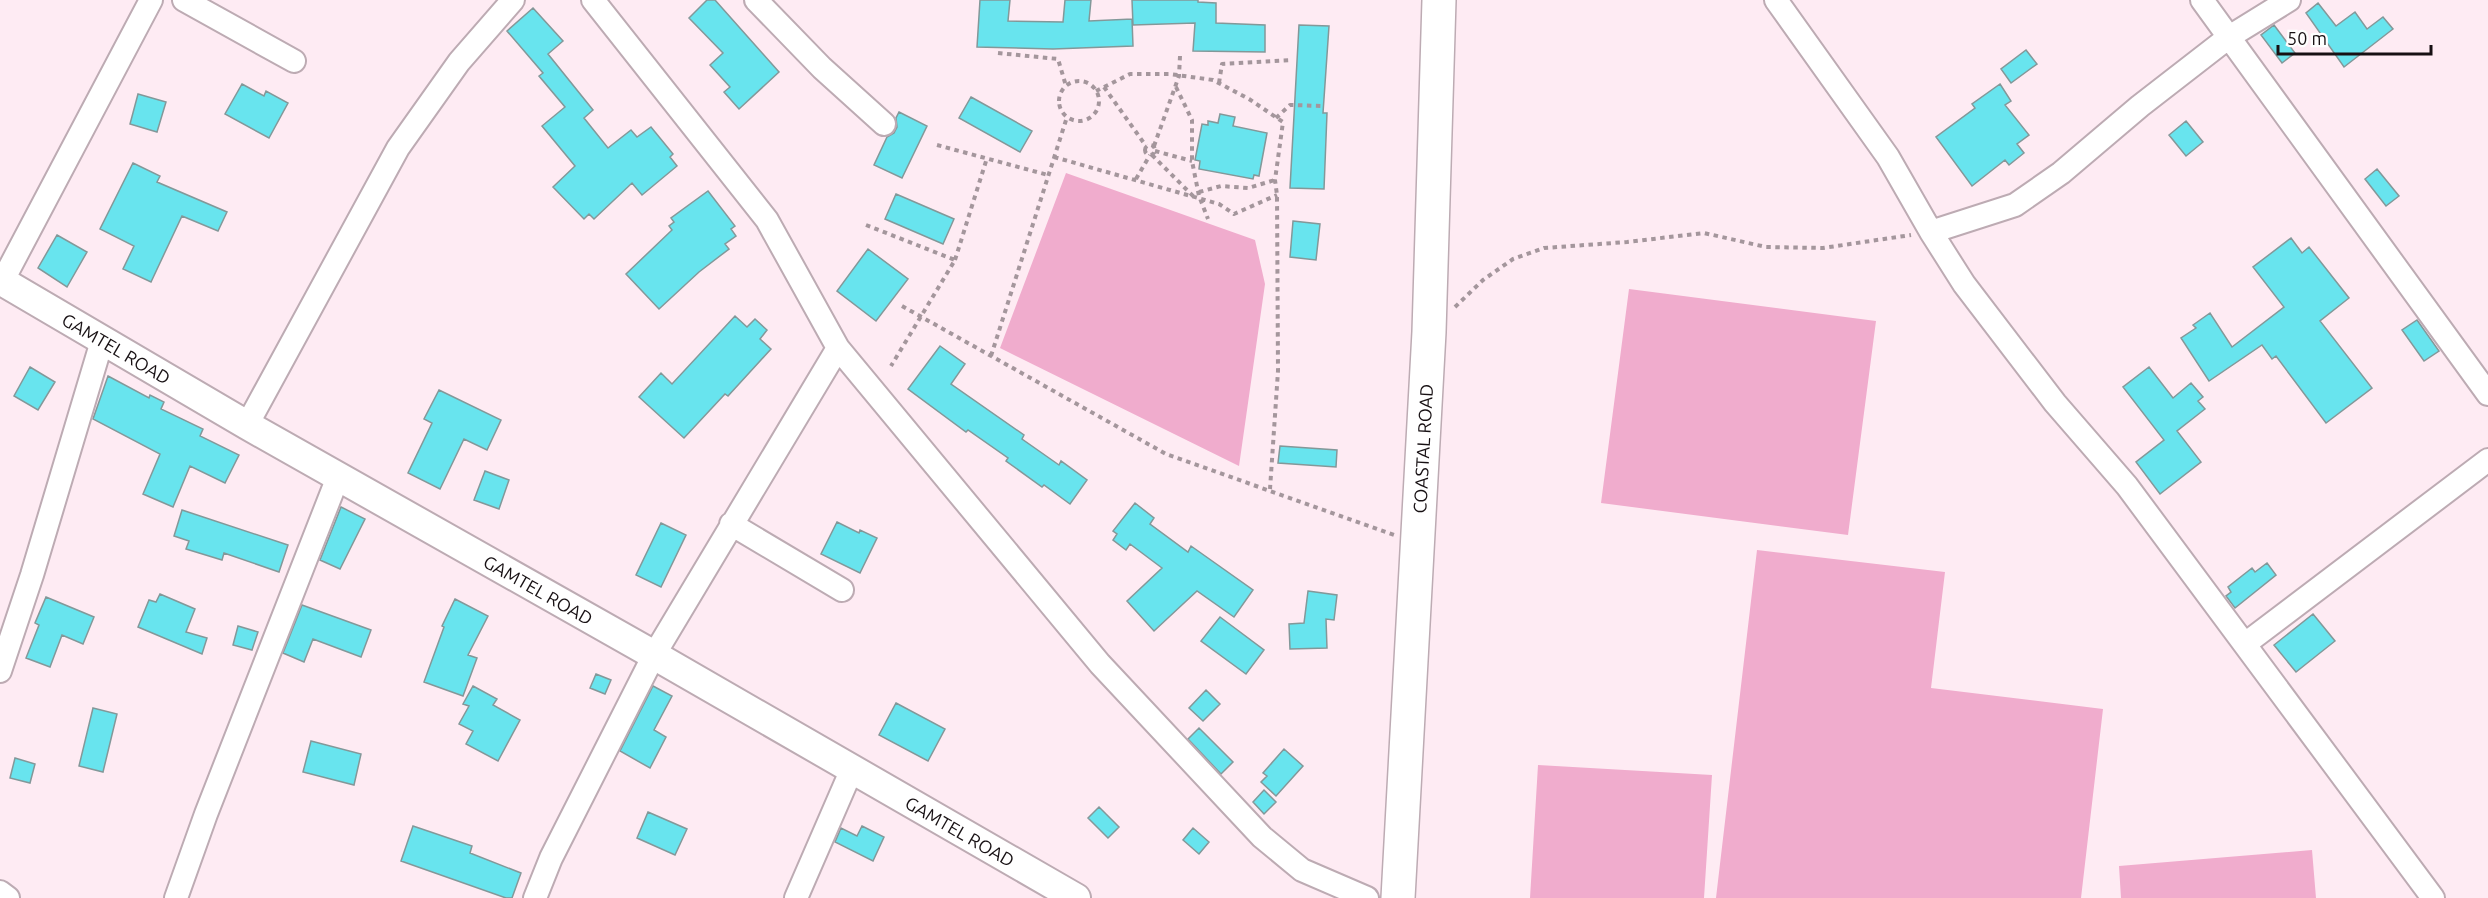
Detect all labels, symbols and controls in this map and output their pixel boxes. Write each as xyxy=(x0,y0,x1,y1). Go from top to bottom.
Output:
scale bar xyxy=(2278,18,2431,56)
text: 50 m xyxy=(2287,28,2327,48)
street label: GAMTEL ROAD xyxy=(59,309,174,388)
street label: COASTAL ROAD xyxy=(1409,383,1436,514)
street label: GAMTEL ROAD xyxy=(480,551,596,628)
street label: GAMTEL ROAD xyxy=(902,792,1018,870)

